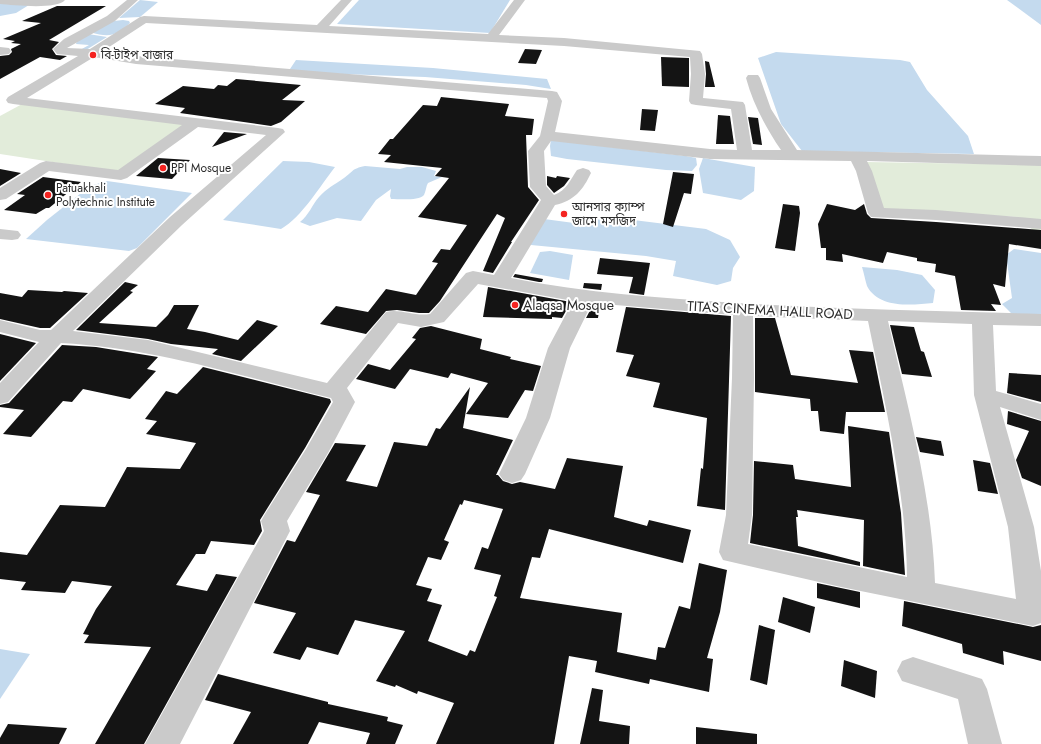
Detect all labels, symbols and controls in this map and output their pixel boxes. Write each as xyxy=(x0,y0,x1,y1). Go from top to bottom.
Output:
place label: বি-টাইপ বাজার xyxy=(100,46,174,64)
marker: বি-টাইপ বাজার xyxy=(88,50,98,60)
place label: PPI Mosque xyxy=(171,159,231,177)
marker: PPI Mosque xyxy=(158,163,168,173)
place label: Patuakhali Polytechnic Institute xyxy=(56,179,155,211)
marker: Patuakhali Polytechnic Institute xyxy=(43,190,53,200)
place label: আনসার ক্যাম্প জামে মসজিদ xyxy=(571,198,645,230)
marker: আনসার ক্যাম্প জামে মসজিদ xyxy=(559,209,569,219)
place label: Alaqsa Mosque xyxy=(523,295,614,315)
street label: TITAS CINEMA HALL ROAD xyxy=(687,296,853,324)
marker: Alaqsa Mosque xyxy=(510,300,520,310)

